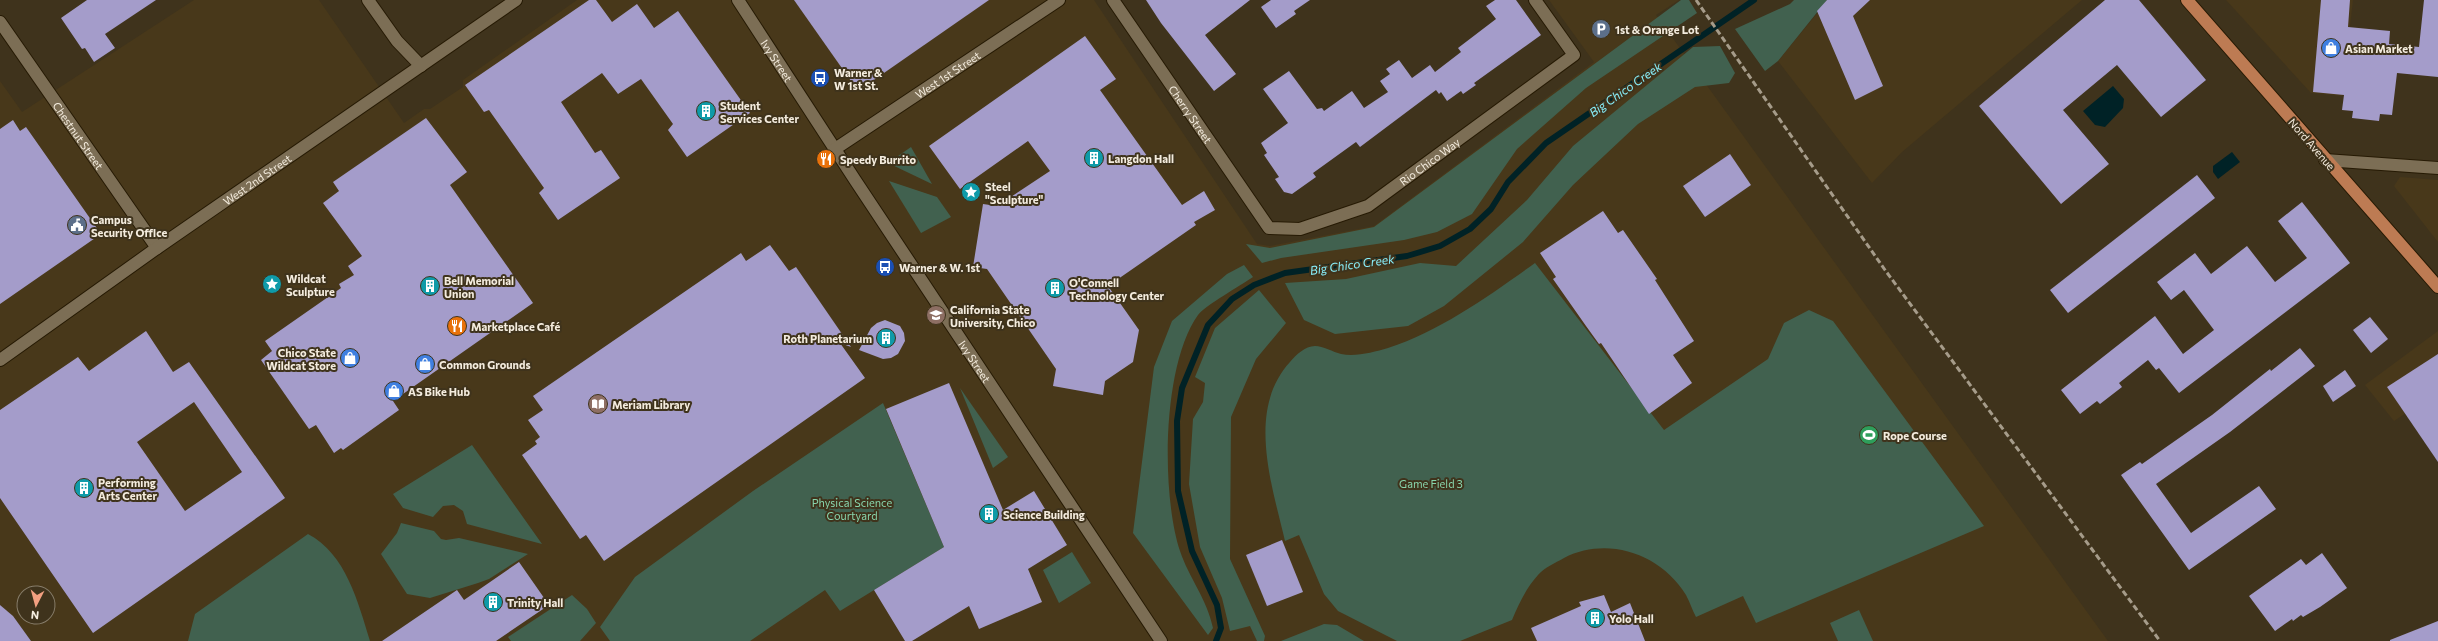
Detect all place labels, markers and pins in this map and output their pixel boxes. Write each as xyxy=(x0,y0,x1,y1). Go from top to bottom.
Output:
parking icon: 1st & Orange Lot xyxy=(1590,18,1612,40)
place label: 1st & Orange Lot xyxy=(1615,23,1700,36)
shop icon: Asian Market xyxy=(2320,37,2342,59)
place label: Asian Market xyxy=(2345,42,2413,55)
place label: Warner & W 1st St. xyxy=(834,66,883,92)
bus stop icon: Warner & W 1st St. xyxy=(809,67,831,89)
place label: Student Services Center xyxy=(720,99,799,125)
building icon: Student Services Center xyxy=(695,100,717,122)
building icon: Langdon Hall xyxy=(1083,147,1105,169)
restaurant icon: Speedy Burrito xyxy=(815,148,837,170)
place label: Langdon Hall xyxy=(1108,152,1174,165)
place label: Speedy Burrito xyxy=(840,153,917,166)
place label: Steel "Sculpture" xyxy=(985,180,1044,206)
place icon: Steel "Sculpture" xyxy=(960,181,982,203)
place label: Campus Security Office xyxy=(91,213,167,239)
public building icon: Campus Security Office xyxy=(66,214,88,236)
bus stop icon: Warner & W. 1st xyxy=(874,256,896,278)
place label: Warner & W. 1st xyxy=(899,261,980,274)
place label: Wildcat Sculpture xyxy=(286,272,335,298)
place icon: Wildcat Sculpture xyxy=(261,273,283,295)
place label: Bell Memorial Union xyxy=(444,274,514,300)
building icon: Bell Memorial Union xyxy=(419,275,441,297)
place label: O'Connell Technology Center xyxy=(1069,276,1165,302)
building icon: O'Connell Technology Center xyxy=(1044,277,1066,299)
place label: California State University, Chico xyxy=(950,303,1036,329)
school or university icon: California State University, Chico xyxy=(925,304,947,326)
restaurant icon: Marketplace Café xyxy=(446,315,468,337)
place label: Marketplace Café xyxy=(471,320,560,333)
building icon: Roth Planetarium xyxy=(875,327,897,349)
place label: Roth Planetarium xyxy=(783,332,872,345)
place label: Chico State Wildcat Store xyxy=(266,346,336,372)
shop icon: Chico State Wildcat Store xyxy=(339,347,361,369)
shop icon: Common Grounds xyxy=(414,353,436,375)
place label: Common Grounds xyxy=(439,358,531,371)
shop icon: AS Bike Hub xyxy=(383,380,405,402)
place label: AS Bike Hub xyxy=(408,385,470,398)
library icon: Meriam Library xyxy=(587,393,609,415)
place label: Meriam Library xyxy=(612,398,690,411)
sports icon: Rope Course xyxy=(1858,424,1880,446)
place label: Rope Course xyxy=(1883,429,1947,442)
place label: Performing Arts Center xyxy=(98,476,157,502)
building icon: Performing Arts Center xyxy=(73,477,95,499)
building icon: Science Building xyxy=(978,503,1000,525)
place label: Science Building xyxy=(1003,508,1085,521)
building icon: Trinity Hall xyxy=(482,591,504,613)
place label: Trinity Hall xyxy=(507,596,563,609)
building icon: Yolo Hall xyxy=(1584,607,1606,629)
place label: Yolo Hall xyxy=(1609,612,1654,625)

